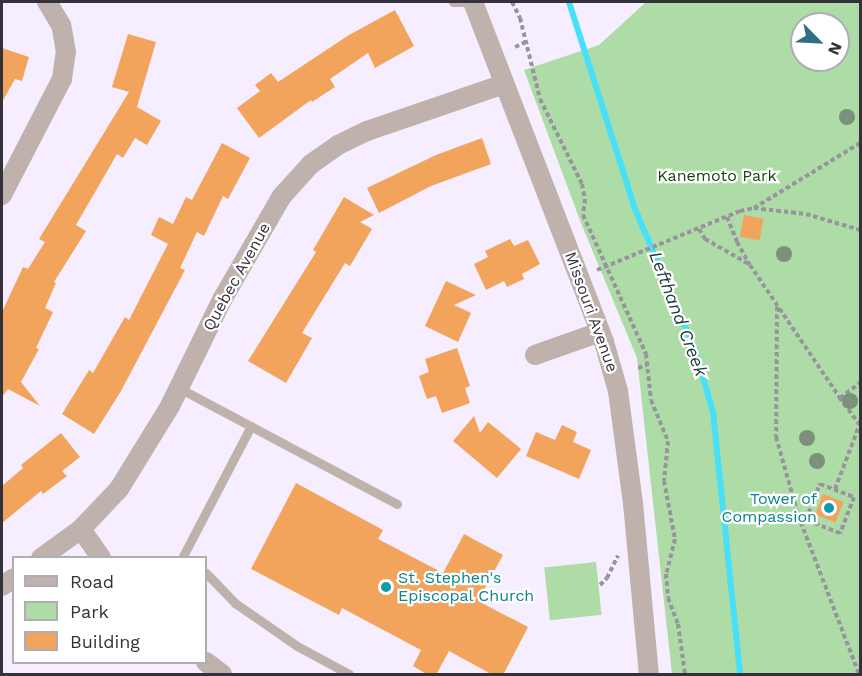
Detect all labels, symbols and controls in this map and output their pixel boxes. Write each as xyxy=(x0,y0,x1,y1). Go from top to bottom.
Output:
north arrow xyxy=(790,12,850,72)
text: N xyxy=(824,39,846,58)
park label: Kanemoto Park xyxy=(657,166,777,186)
street label: Quebec Avenue xyxy=(199,219,275,335)
water label: Lefthand Creek xyxy=(644,248,712,380)
street label: Missouri Avenue xyxy=(560,249,622,375)
place label: Tower of Compassion xyxy=(721,489,817,527)
marker: Tower of Compassion xyxy=(822,501,836,515)
legend xyxy=(12,556,207,664)
place label: St. Stephen's Episcopal Church xyxy=(398,568,535,606)
text: Road xyxy=(70,571,114,592)
marker: St. Stephen's Episcopal Church xyxy=(379,580,393,594)
text: Park xyxy=(70,601,109,622)
text: Building xyxy=(70,631,140,652)

